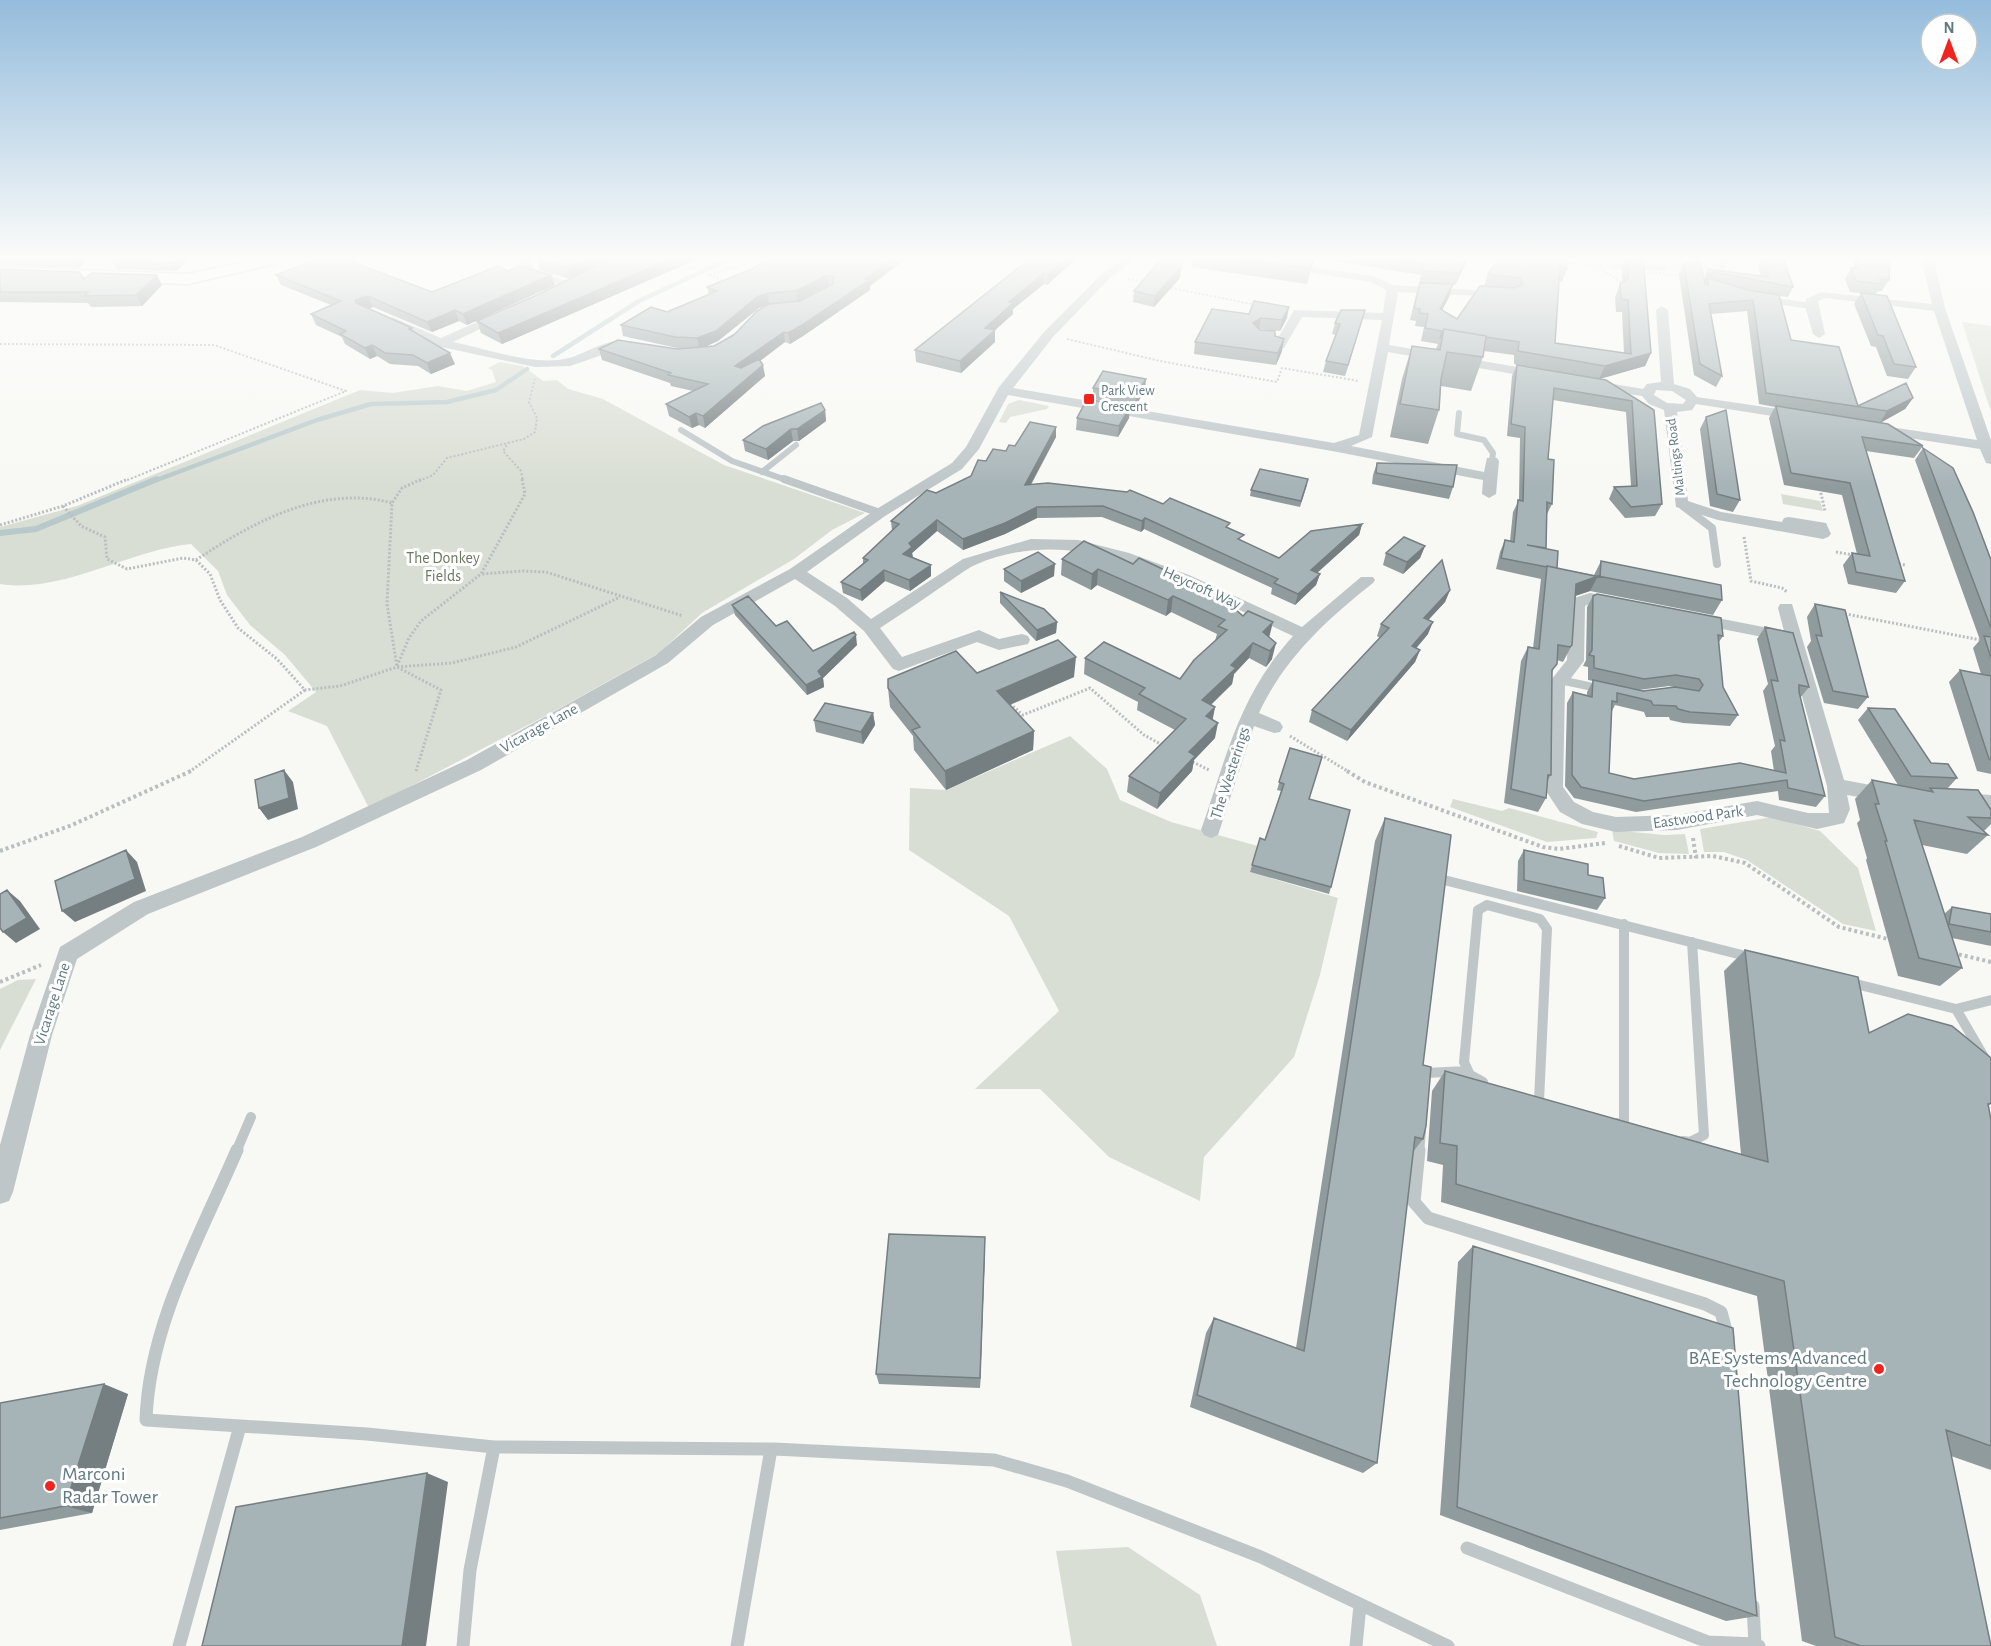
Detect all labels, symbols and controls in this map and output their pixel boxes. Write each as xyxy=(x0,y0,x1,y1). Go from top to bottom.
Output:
north arrow xyxy=(1919,12,1979,72)
text: N xyxy=(1943,20,1955,36)
place label: Park View Crescent xyxy=(1101,384,1155,414)
marker: Park View Crescent xyxy=(1082,392,1096,406)
street label: Maltings Road xyxy=(1664,417,1688,497)
park label: The Donkey Fields xyxy=(406,550,480,584)
street label: Heycroft Way xyxy=(1160,564,1244,613)
street label: Vicarage Lane xyxy=(498,700,580,756)
street label: The Westerings xyxy=(1208,725,1252,821)
street label: Eastwood Park xyxy=(1652,803,1745,831)
street label: Vicarage Lane xyxy=(31,961,73,1047)
place label: BAE Systems Advanced Technology Centre xyxy=(1688,1348,1867,1391)
marker: BAE Systems Advanced Technology Centre xyxy=(1872,1362,1886,1376)
place label: Marconi Radar Tower xyxy=(62,1464,159,1507)
marker: Marconi Radar Tower xyxy=(43,1479,57,1493)

